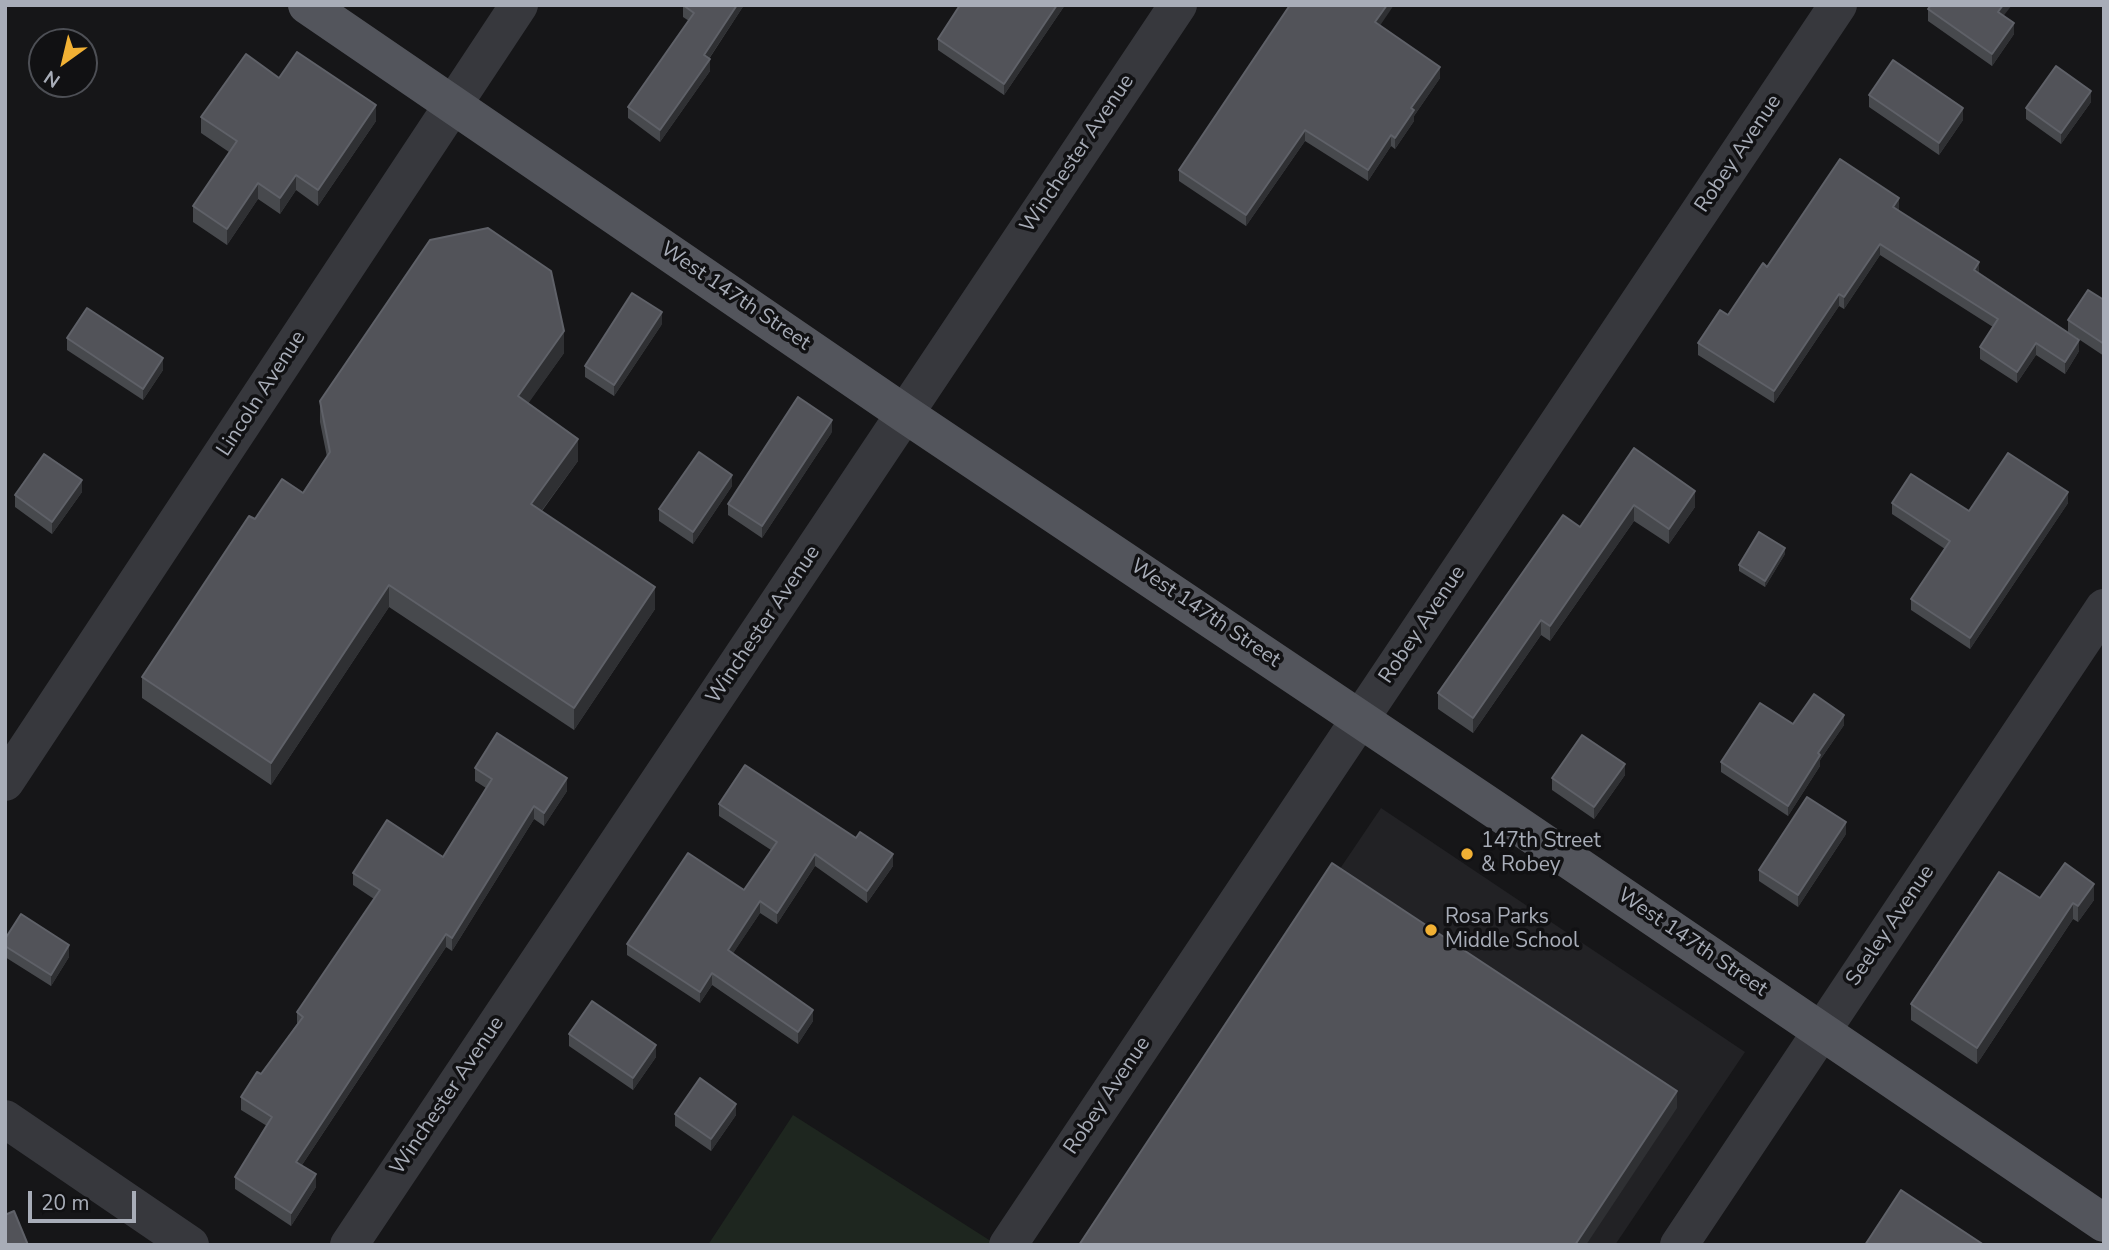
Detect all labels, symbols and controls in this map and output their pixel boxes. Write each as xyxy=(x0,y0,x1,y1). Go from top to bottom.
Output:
north arrow xyxy=(28,28,98,98)
text: N xyxy=(39,64,66,94)
street label: Winchester Avenue xyxy=(1016,70,1140,238)
street label: Robey Avenue xyxy=(1690,90,1788,218)
street label: West 147th Street xyxy=(655,237,815,357)
street label: Lincoln Avenue xyxy=(212,327,312,461)
street label: Winchester Avenue xyxy=(702,541,826,709)
street label: West 147th Street xyxy=(1125,554,1285,674)
street label: Robey Avenue xyxy=(1374,561,1472,689)
place label: 147th Street & Robey xyxy=(1481,829,1601,879)
marker: 147th Street & Robey xyxy=(1459,846,1475,862)
street label: Seeley Avenue xyxy=(1841,861,1941,991)
street label: West 147th Street xyxy=(1612,883,1772,1003)
place label: Rosa Parks Middle School xyxy=(1445,905,1579,955)
marker: Rosa Parks Middle School xyxy=(1423,922,1439,938)
street label: Winchester Avenue xyxy=(386,1012,510,1180)
street label: Robey Avenue xyxy=(1059,1032,1157,1160)
scale bar xyxy=(32,1176,140,1220)
text: 20 m xyxy=(41,1189,90,1217)

